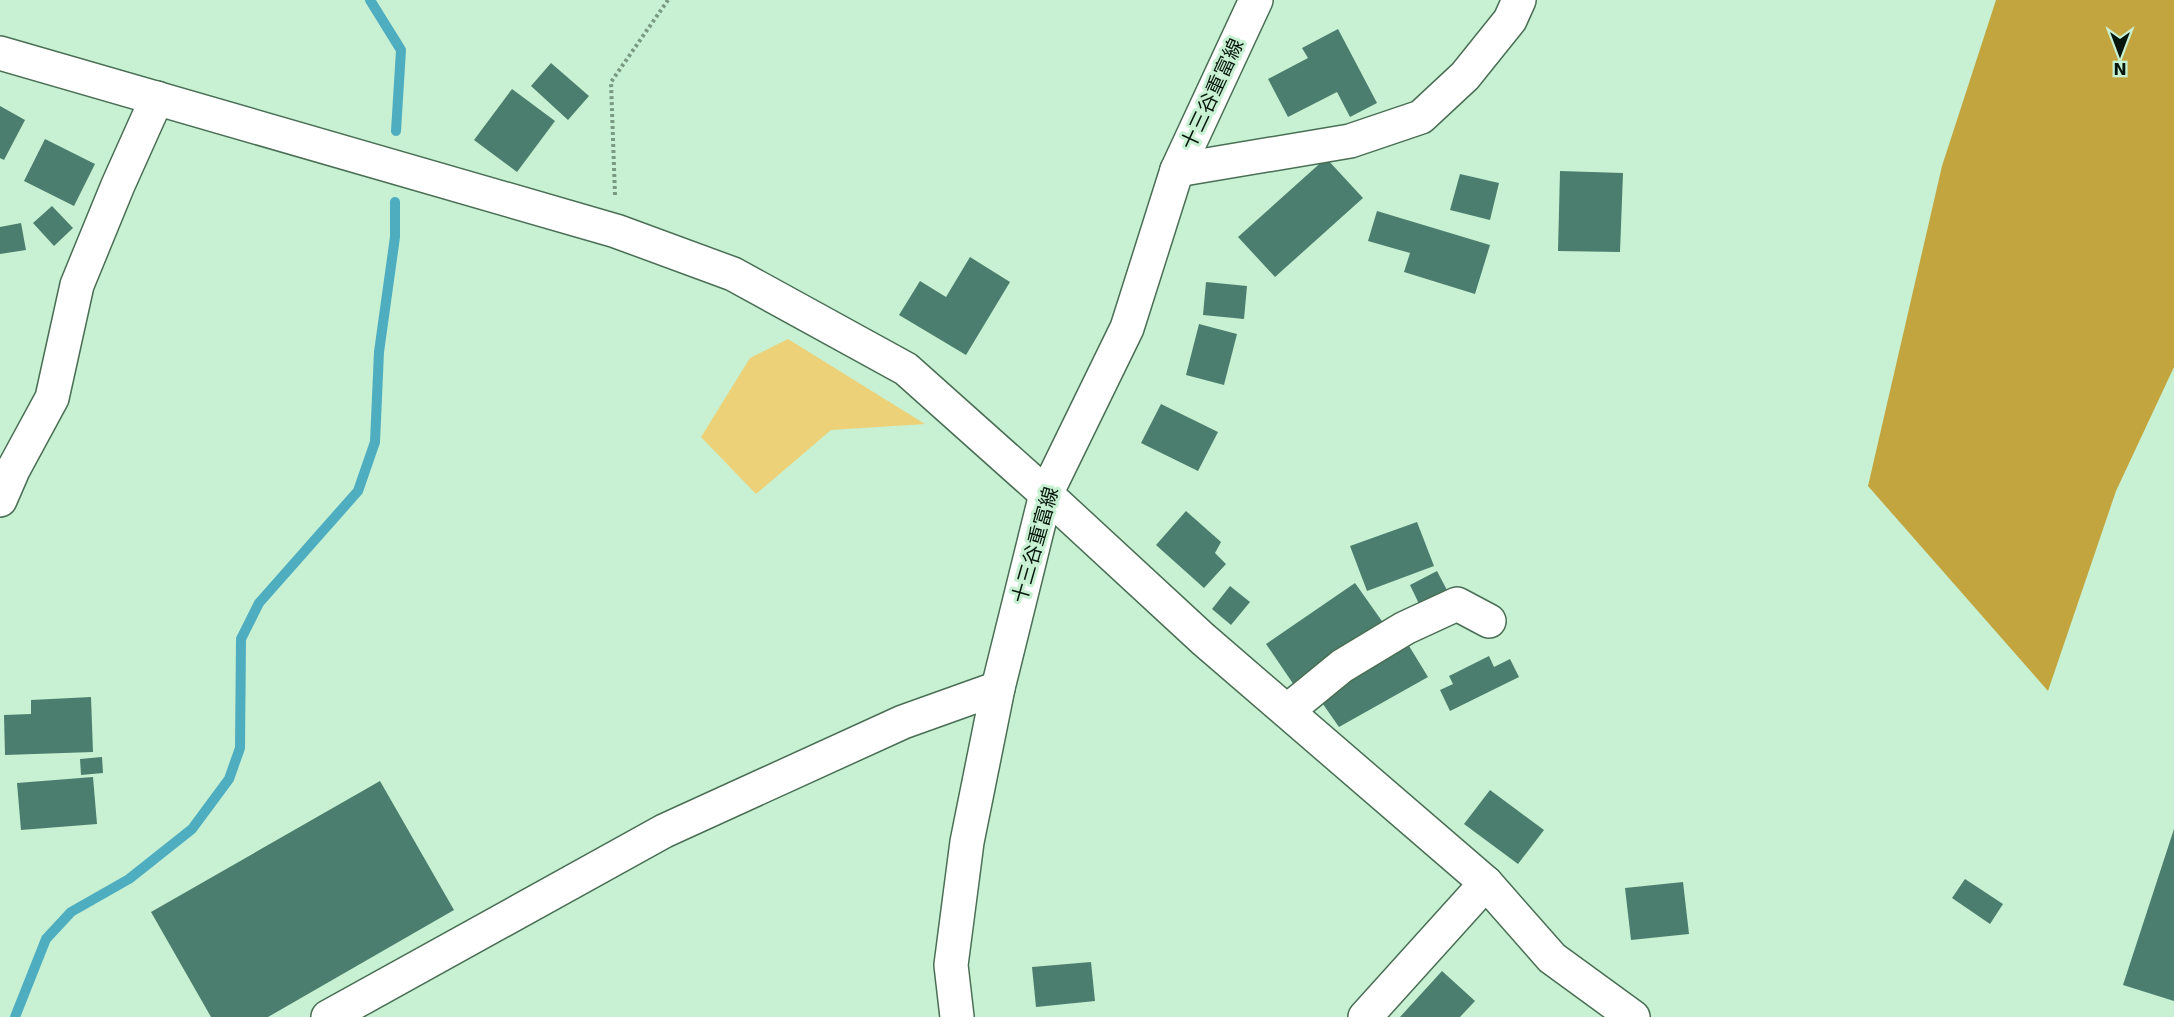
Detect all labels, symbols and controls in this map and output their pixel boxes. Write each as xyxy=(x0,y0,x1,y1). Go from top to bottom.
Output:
north arrow xyxy=(2090,24,2150,84)
street label: 十三谷重富線 xyxy=(1176,35,1248,153)
text: N xyxy=(2113,59,2127,78)
street label: 十三谷重富線 xyxy=(1007,484,1063,606)

